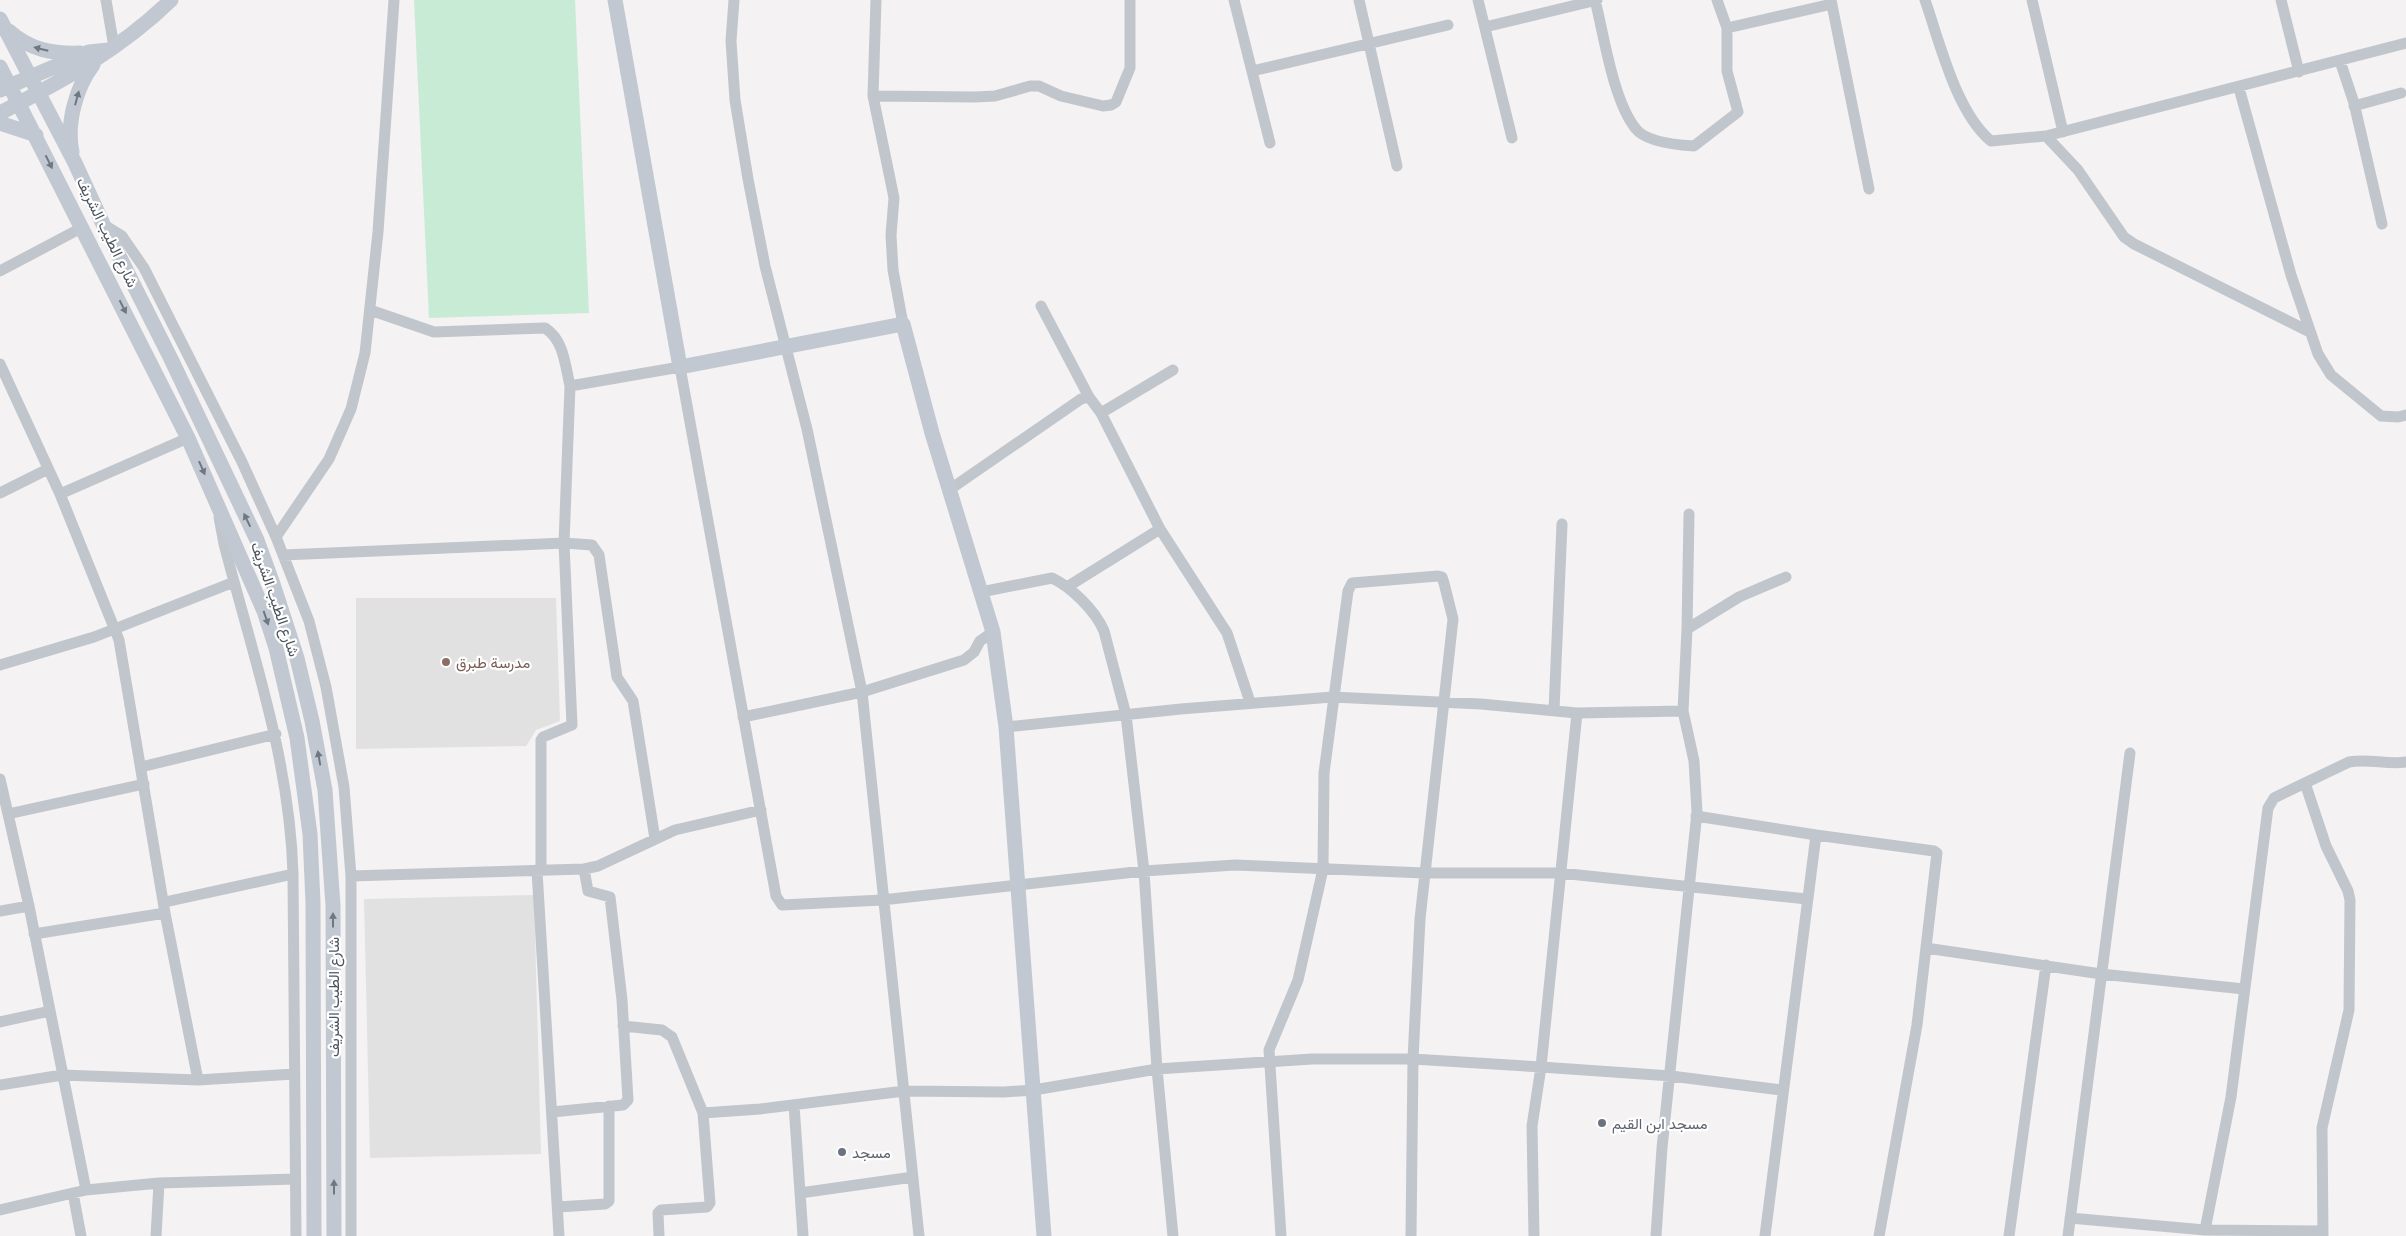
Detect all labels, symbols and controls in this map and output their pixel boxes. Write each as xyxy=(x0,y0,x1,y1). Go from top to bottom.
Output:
one-way arrow xyxy=(34,45,49,53)
one-way arrow xyxy=(74,90,82,105)
one-way arrow xyxy=(45,155,53,169)
street label: شارع الطيب الشريف xyxy=(71,174,143,291)
one-way arrow xyxy=(119,300,127,314)
one-way arrow xyxy=(199,461,207,475)
one-way arrow xyxy=(243,512,251,527)
street label: شارع الطيب الشريف xyxy=(245,539,305,660)
one-way arrow xyxy=(262,611,270,626)
place label: مدرسة طبرق xyxy=(456,652,530,672)
marker: مدرسة طبرق xyxy=(440,656,452,668)
one-way arrow xyxy=(315,750,323,766)
one-way arrow xyxy=(329,912,337,928)
street label: شارع الطيب الشريف xyxy=(323,937,345,1057)
place label: مسجد ابن القيم xyxy=(1612,1113,1708,1134)
marker: مسجد ابن القيم xyxy=(1596,1117,1608,1129)
place label: مسجد xyxy=(852,1142,891,1162)
marker: مسجد xyxy=(836,1146,848,1158)
one-way arrow xyxy=(330,1179,338,1195)

